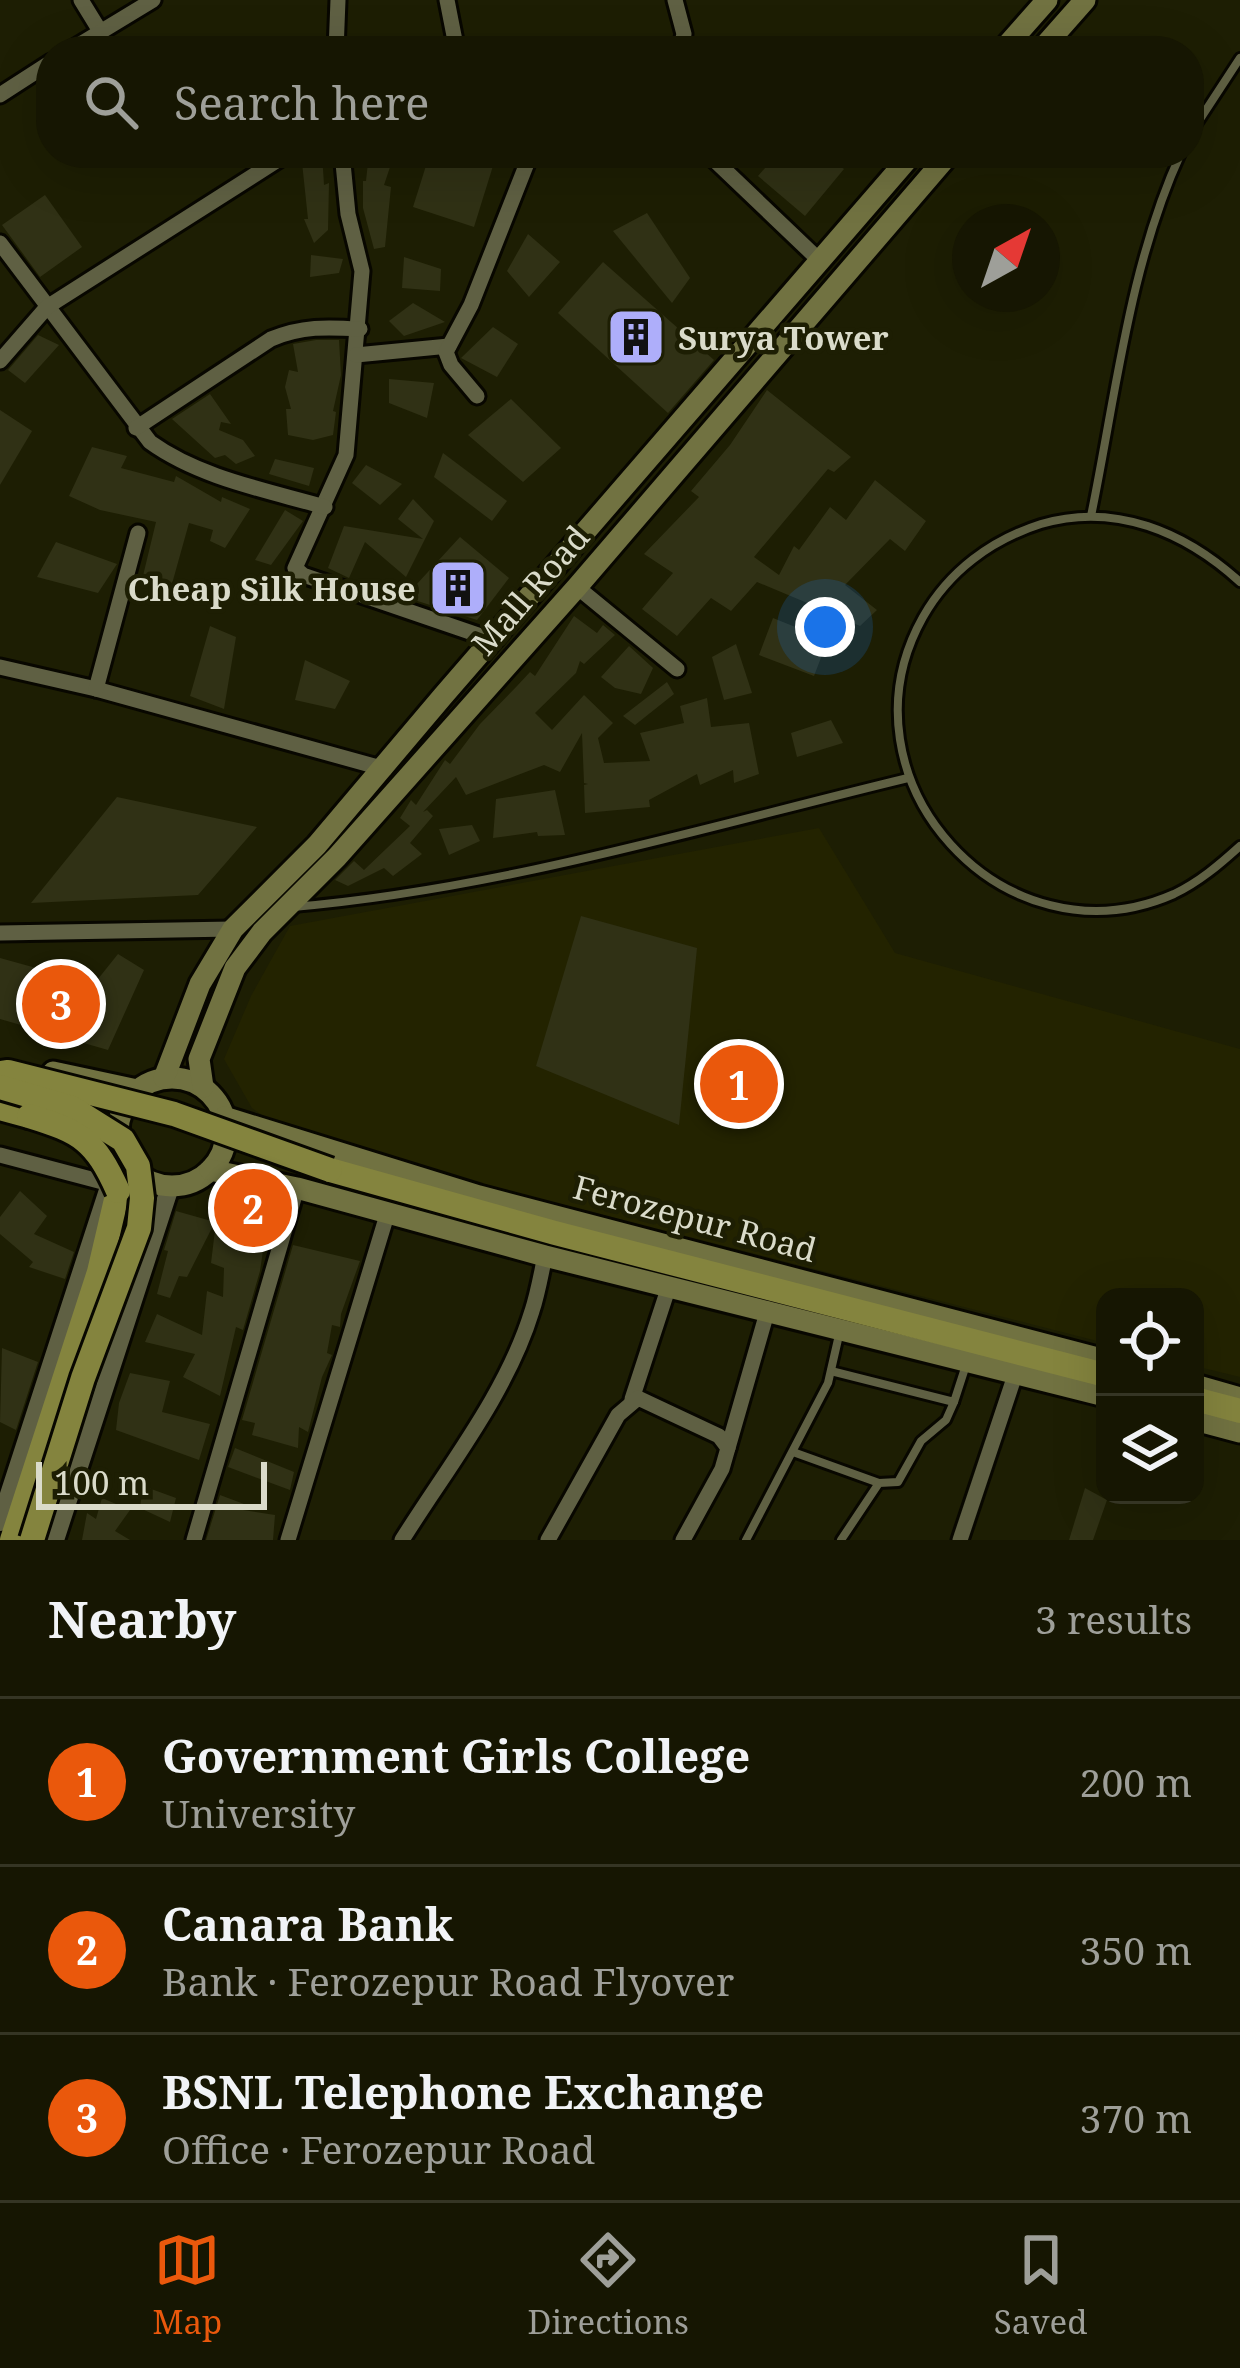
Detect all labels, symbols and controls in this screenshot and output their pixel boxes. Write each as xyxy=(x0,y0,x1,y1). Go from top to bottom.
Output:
search box xyxy=(36,36,1204,168)
icon: search xyxy=(78,69,144,135)
text: Search here xyxy=(174,72,429,133)
north arrow xyxy=(952,204,1060,312)
building icon: Surya Tower xyxy=(605,306,667,368)
place label: Surya Tower xyxy=(678,315,889,360)
street label: Mall Road xyxy=(461,516,599,664)
building icon: Cheap Silk House xyxy=(427,557,489,619)
place label: Cheap Silk House xyxy=(127,566,416,611)
your location xyxy=(795,597,855,657)
pin: 3 xyxy=(22,959,100,1049)
pin: 1 xyxy=(700,1039,778,1129)
pin: 2 xyxy=(214,1163,292,1253)
street label: Ferozepur Road xyxy=(569,1164,821,1272)
map controls xyxy=(1096,1288,1204,1504)
button: locate xyxy=(1096,1288,1204,1396)
button: layers xyxy=(1096,1396,1204,1504)
scale bar xyxy=(36,1456,267,1509)
text: 100 m xyxy=(54,1460,149,1505)
text: Nearby xyxy=(48,1583,236,1653)
text: 3 results xyxy=(1035,1592,1192,1645)
text: Government Girls College xyxy=(162,1725,750,1786)
text: 1 xyxy=(76,1755,98,1808)
text: 200 m xyxy=(1080,1755,1192,1808)
text: University xyxy=(162,1786,355,1839)
text: Canara Bank xyxy=(162,1893,453,1954)
text: 2 xyxy=(76,1923,98,1976)
text: 350 m xyxy=(1080,1923,1192,1976)
text: Bank · Ferozepur Road Flyover xyxy=(162,1954,734,2007)
text: BSNL Telephone Exchange xyxy=(162,2061,764,2122)
text: 3 xyxy=(76,2091,98,2144)
text: 370 m xyxy=(1080,2091,1192,2144)
text: Office · Ferozepur Road xyxy=(162,2122,595,2175)
tab: Map xyxy=(153,2227,222,2344)
tab: Directions xyxy=(527,2227,689,2344)
tab: Saved xyxy=(994,2227,1087,2344)

